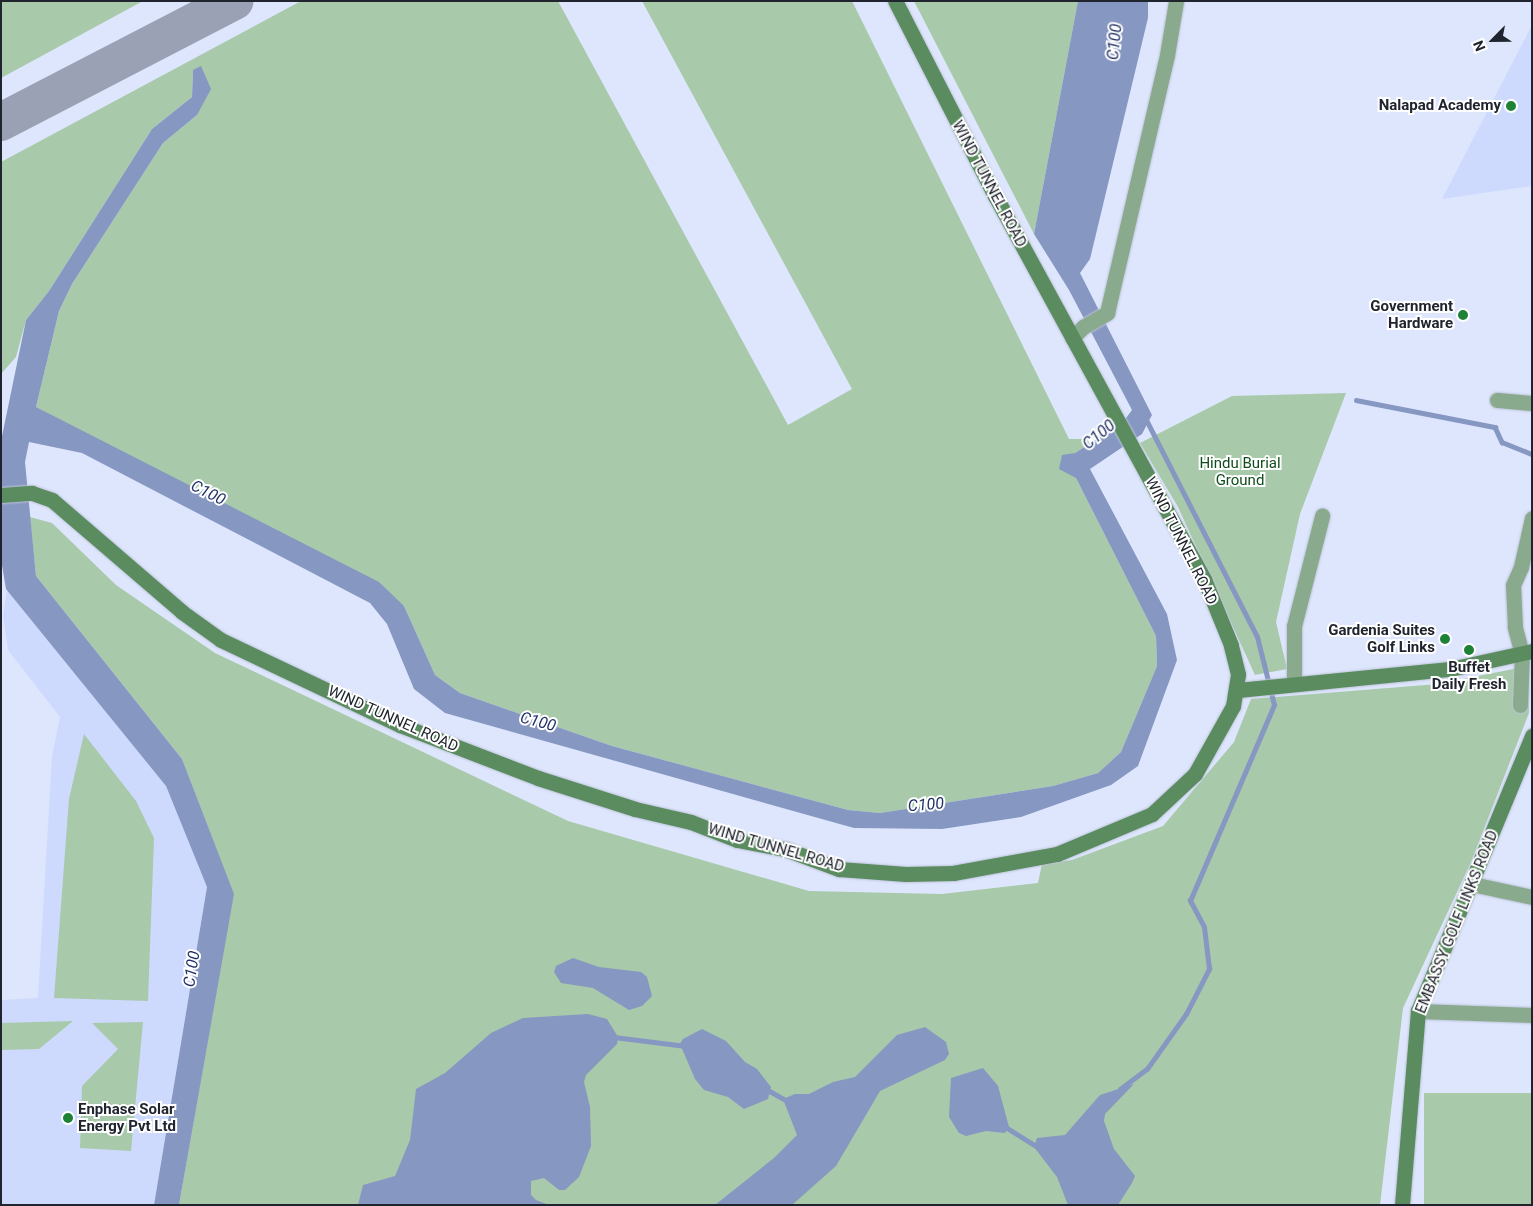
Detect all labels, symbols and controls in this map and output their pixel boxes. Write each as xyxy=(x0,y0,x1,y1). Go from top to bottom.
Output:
north arrow xyxy=(1468,15,1518,65)
water label: C100 xyxy=(1104,23,1126,61)
text: N xyxy=(1470,38,1488,54)
place label: Nalapad Academy xyxy=(1379,97,1501,115)
marker: Nalapad Academy xyxy=(1505,100,1517,112)
street label: WIND TUNNEL ROAD xyxy=(948,117,1030,251)
place label: Government Hardware xyxy=(1370,297,1453,332)
marker: Government Hardware xyxy=(1457,309,1469,321)
water label: C100 xyxy=(1079,416,1119,454)
park label: Hindu Burial Ground xyxy=(1199,454,1281,489)
street label: WIND TUNNEL ROAD xyxy=(1141,474,1221,608)
water label: C100 xyxy=(187,476,229,510)
place label: Gardenia Suites Golf Links xyxy=(1328,621,1435,656)
marker: Gardenia Suites Golf Links xyxy=(1439,633,1451,645)
marker: Buffet Daily Fresh xyxy=(1463,644,1475,656)
place label: Buffet Daily Fresh xyxy=(1432,658,1506,693)
street label: WIND TUNNEL ROAD xyxy=(325,682,461,756)
water label: C100 xyxy=(518,708,558,736)
water label: C100 xyxy=(907,794,945,816)
street label: WIND TUNNEL ROAD xyxy=(706,820,846,876)
street label: EMBASSY GOLF LINKS ROAD xyxy=(1412,828,1502,1016)
water label: C100 xyxy=(180,950,204,988)
place label: Enphase Solar Energy Pvt Ltd xyxy=(78,1100,176,1135)
marker: Enphase Solar Energy Pvt Ltd xyxy=(62,1112,74,1124)

